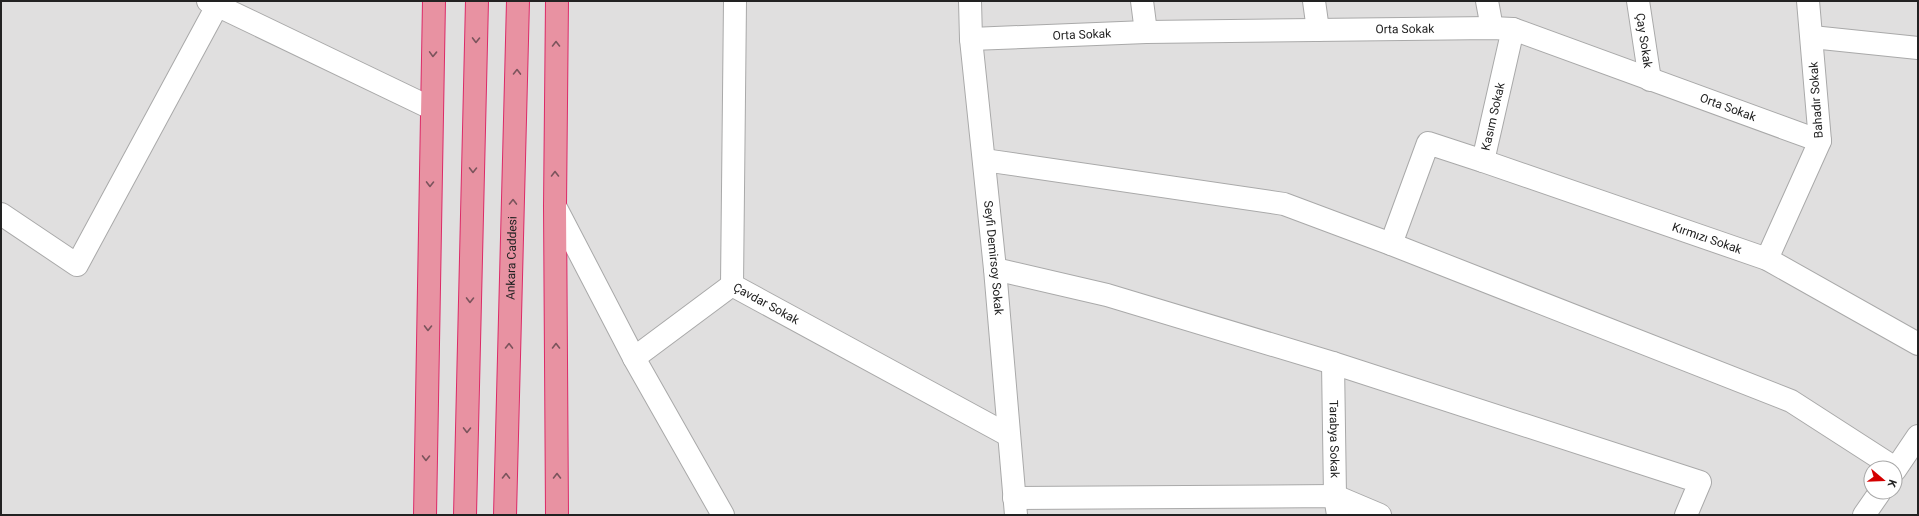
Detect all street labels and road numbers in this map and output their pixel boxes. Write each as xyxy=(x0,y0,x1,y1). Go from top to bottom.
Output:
street label: Çay Sokak xyxy=(1633,12,1655,70)
street label: Orta Sokak xyxy=(1375,22,1435,36)
street label: Orta Sokak xyxy=(1052,26,1112,43)
street label: Bahadır Sokak xyxy=(1806,60,1826,139)
street label: Kasım Sokak xyxy=(1479,80,1508,152)
street label: Orta Sokak xyxy=(1698,91,1759,124)
street label: Seyfi Demirsoy Sokak xyxy=(981,200,1006,316)
street label: Ankara Caddesi xyxy=(503,216,520,300)
street label: Kırmızı Sokak xyxy=(1670,220,1745,257)
street label: Çavdar Sokak xyxy=(731,280,802,328)
street label: Tarabya Sokak xyxy=(1327,400,1342,479)

